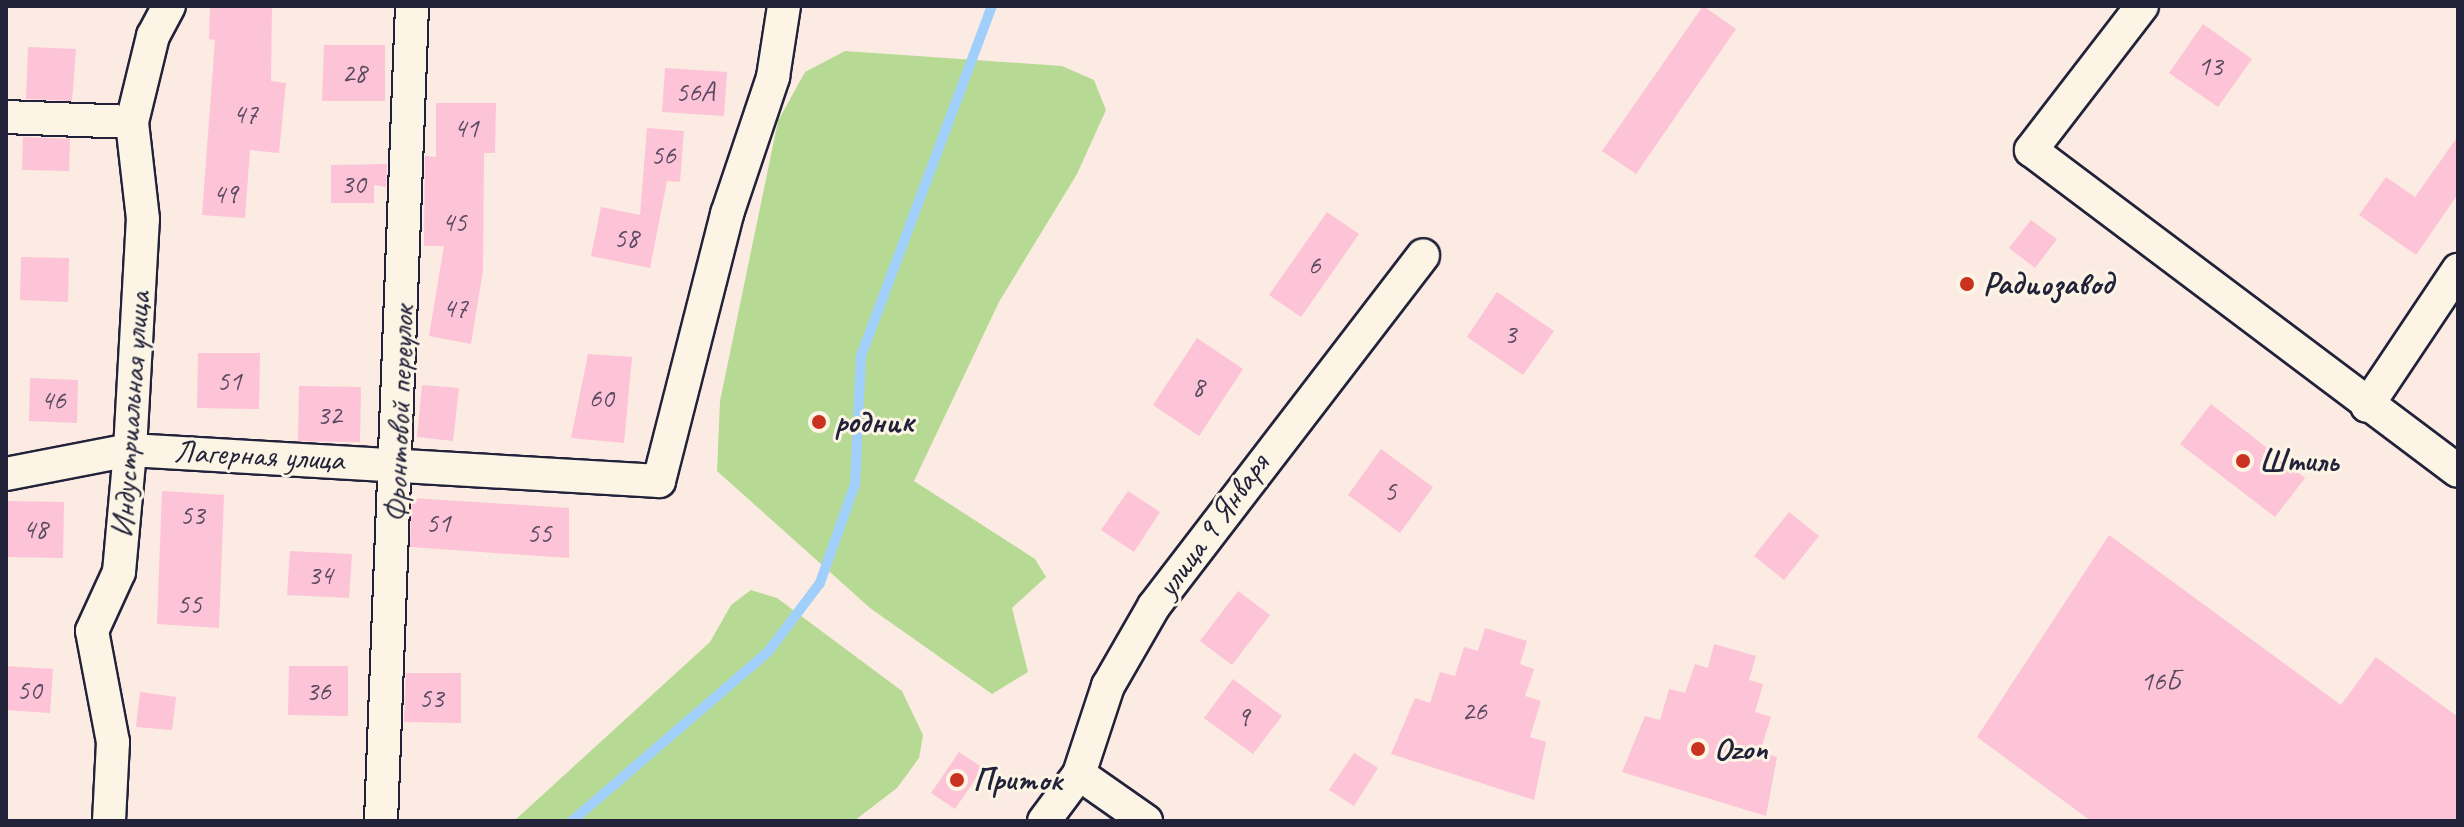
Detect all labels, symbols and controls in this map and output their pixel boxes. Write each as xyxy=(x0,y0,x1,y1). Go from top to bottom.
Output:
house number: 13 xyxy=(2197,49,2223,83)
house number: 28 xyxy=(341,56,367,90)
house number: 56А xyxy=(675,75,715,109)
house number: 47 xyxy=(232,97,258,131)
house number: 41 xyxy=(453,111,479,145)
house number: 56 xyxy=(650,138,676,172)
house number: 30 xyxy=(340,167,366,201)
house number: 49 xyxy=(212,177,238,211)
house number: 45 xyxy=(441,205,467,239)
house number: 58 xyxy=(613,221,639,255)
house number: 6 xyxy=(1308,248,1320,282)
place label: Радиозавод xyxy=(1983,265,2113,303)
marker: Радиозавод xyxy=(1958,275,1976,293)
street label: Индустриальная улица xyxy=(103,290,159,540)
house number: 47 xyxy=(442,291,468,325)
street label: Фронтовой переулок xyxy=(377,305,423,523)
house number: 3 xyxy=(1504,317,1516,351)
house number: 51 xyxy=(216,364,242,398)
house number: 8 xyxy=(1192,370,1204,404)
house number: 60 xyxy=(588,381,614,415)
house number: 46 xyxy=(40,383,66,417)
house number: 32 xyxy=(316,398,342,432)
place label: родник xyxy=(835,403,913,441)
marker: родник xyxy=(810,413,828,431)
street label: Лагерная улица xyxy=(172,432,346,480)
place label: Штиль xyxy=(2259,442,2338,480)
street label: улица 9 Января xyxy=(1148,447,1278,605)
marker: Штиль xyxy=(2234,452,2252,470)
house number: 5 xyxy=(1384,474,1396,508)
house number: 53 xyxy=(179,498,205,532)
house number: 51 xyxy=(425,506,451,540)
house number: 48 xyxy=(22,512,48,546)
house number: 55 xyxy=(526,516,552,550)
house number: 34 xyxy=(307,558,333,592)
house number: 55 xyxy=(176,587,202,621)
house number: 16Б xyxy=(2140,664,2180,698)
house number: 50 xyxy=(16,673,42,707)
house number: 36 xyxy=(305,674,331,708)
house number: 53 xyxy=(418,681,444,715)
house number: 26 xyxy=(1461,694,1487,728)
house number: 9 xyxy=(1237,700,1249,734)
place label: Ozon xyxy=(1714,730,1767,768)
marker: Ozon xyxy=(1689,740,1707,758)
place label: Приток xyxy=(973,761,1063,799)
marker: Приток xyxy=(948,771,966,789)

